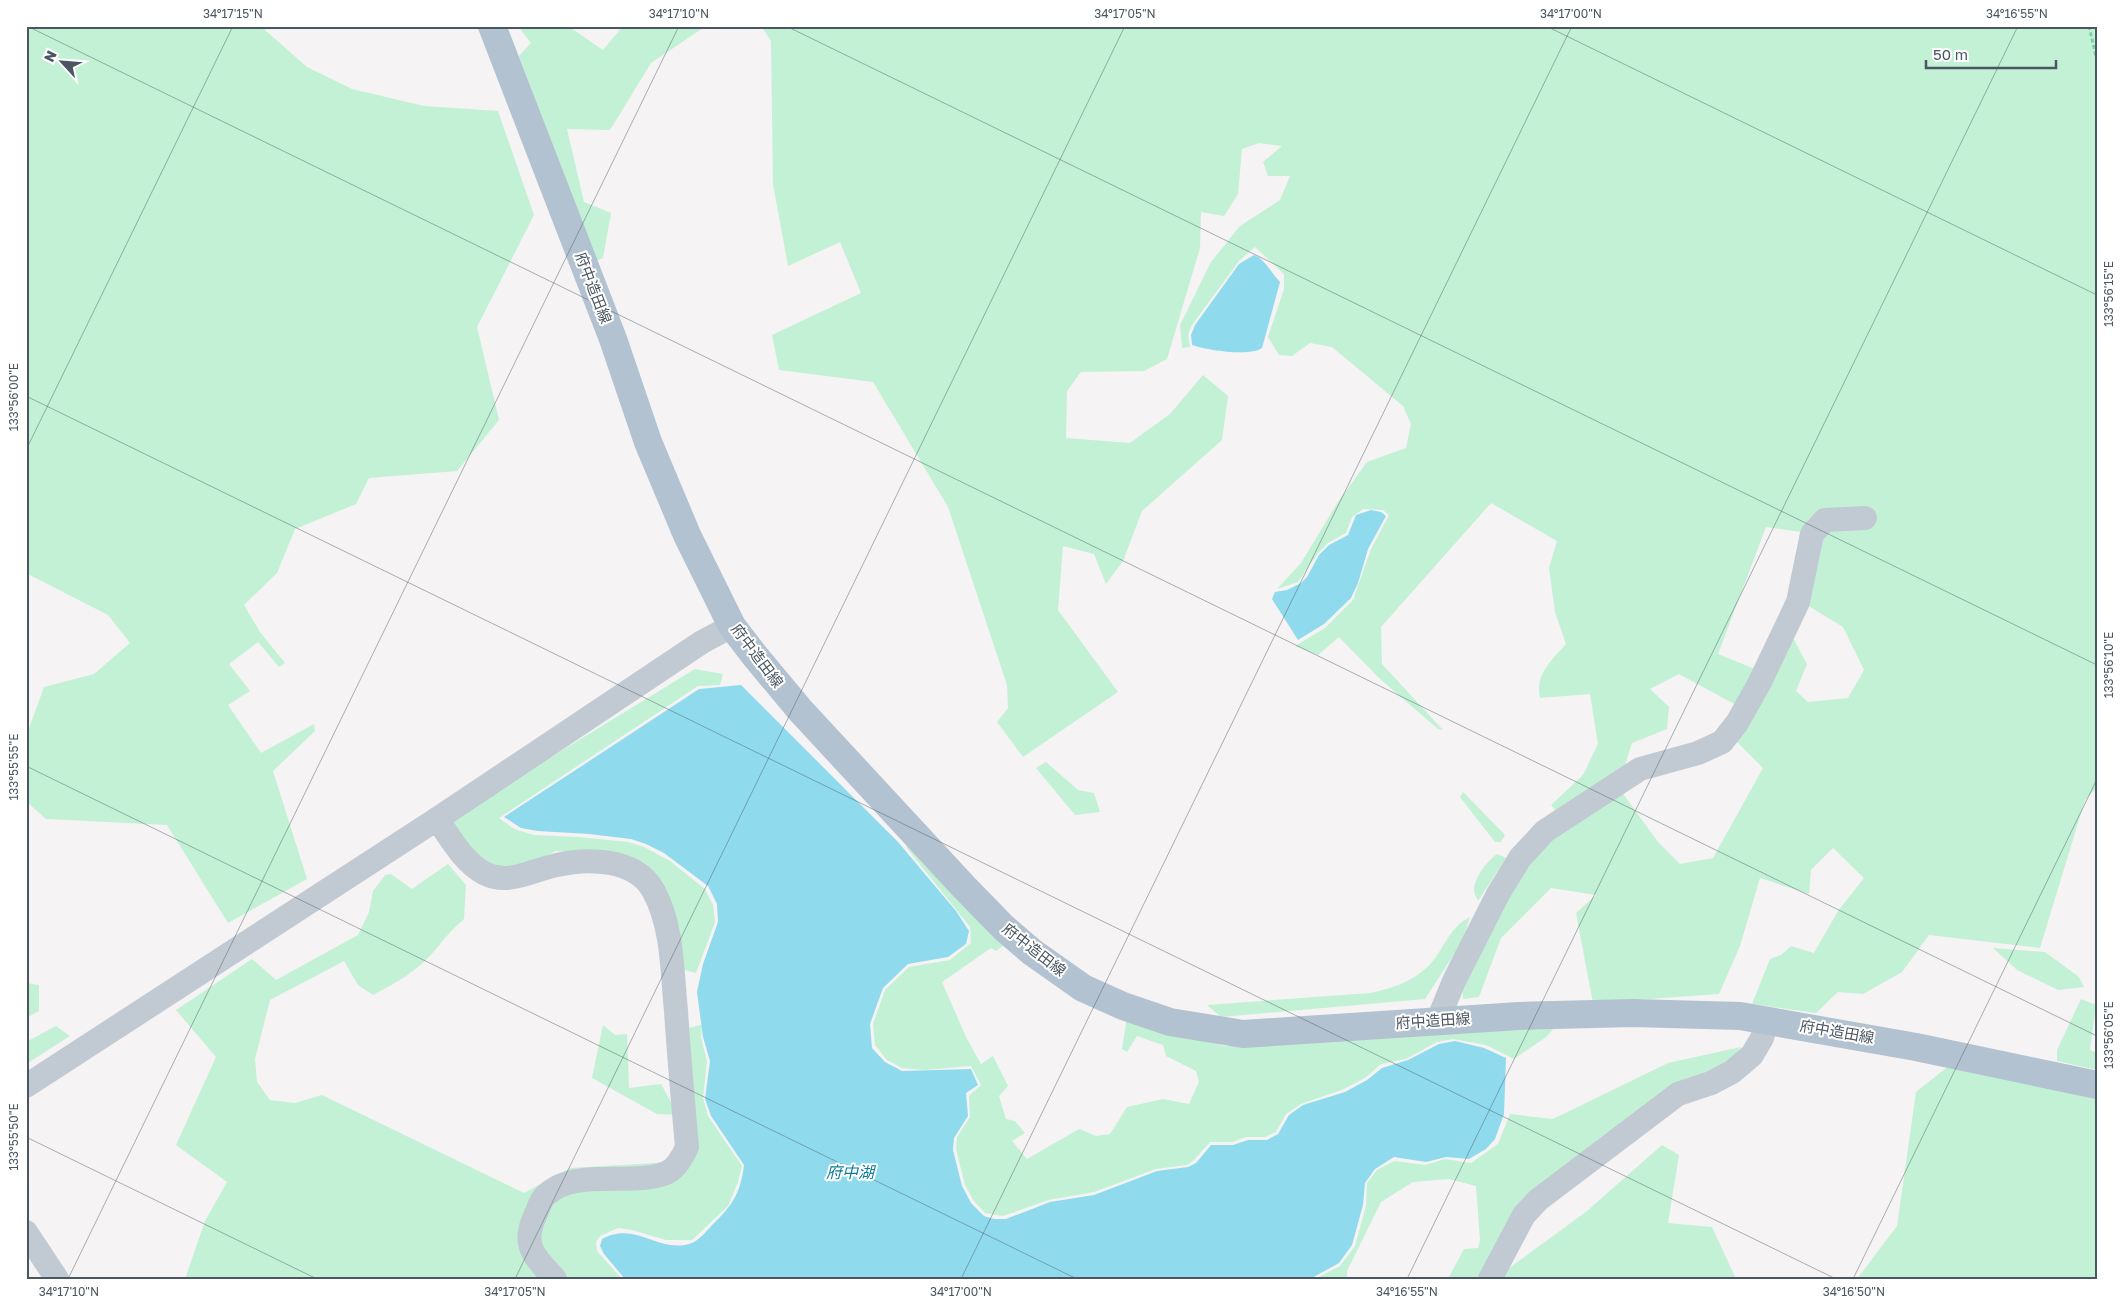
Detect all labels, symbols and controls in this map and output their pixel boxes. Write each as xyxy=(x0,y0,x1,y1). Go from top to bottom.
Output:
text: 34°17'15"N xyxy=(203,6,263,21)
text: 34°17'10"N xyxy=(649,6,709,21)
text: 34°17'05"N xyxy=(1094,6,1156,21)
text: 34°17'00"N xyxy=(1540,6,1602,21)
text: 34°16'55"N xyxy=(1986,6,2048,21)
north arrow xyxy=(38,38,88,88)
scale bar xyxy=(1926,38,2056,70)
text: 50 m xyxy=(1933,45,1968,63)
text: N xyxy=(40,48,60,65)
street label: 府中造田線 xyxy=(572,249,616,326)
text: 133°56'15"E xyxy=(2101,261,2116,327)
text: 133°56'00"E xyxy=(6,363,21,431)
street label: 府中造田線 xyxy=(728,620,788,691)
text: 133°56'10"E xyxy=(2101,632,2116,698)
text: 133°55'55"E xyxy=(6,733,21,801)
street label: 府中造田線 xyxy=(1000,919,1070,979)
text: 133°56'05"E xyxy=(2101,1001,2116,1069)
street label: 府中造田線 xyxy=(1395,1008,1471,1032)
street label: 府中造田線 xyxy=(1799,1016,1876,1046)
text: 133°55'50"E xyxy=(6,1103,21,1171)
water label: 府中湖 xyxy=(826,1162,877,1182)
text: 34°17'10"N xyxy=(39,1284,99,1299)
text: 34°17'05"N xyxy=(484,1284,546,1299)
text: 34°17'00"N xyxy=(930,1284,992,1299)
text: 34°16'55"N xyxy=(1376,1284,1438,1299)
text: 34°16'50"N xyxy=(1823,1284,1885,1299)

